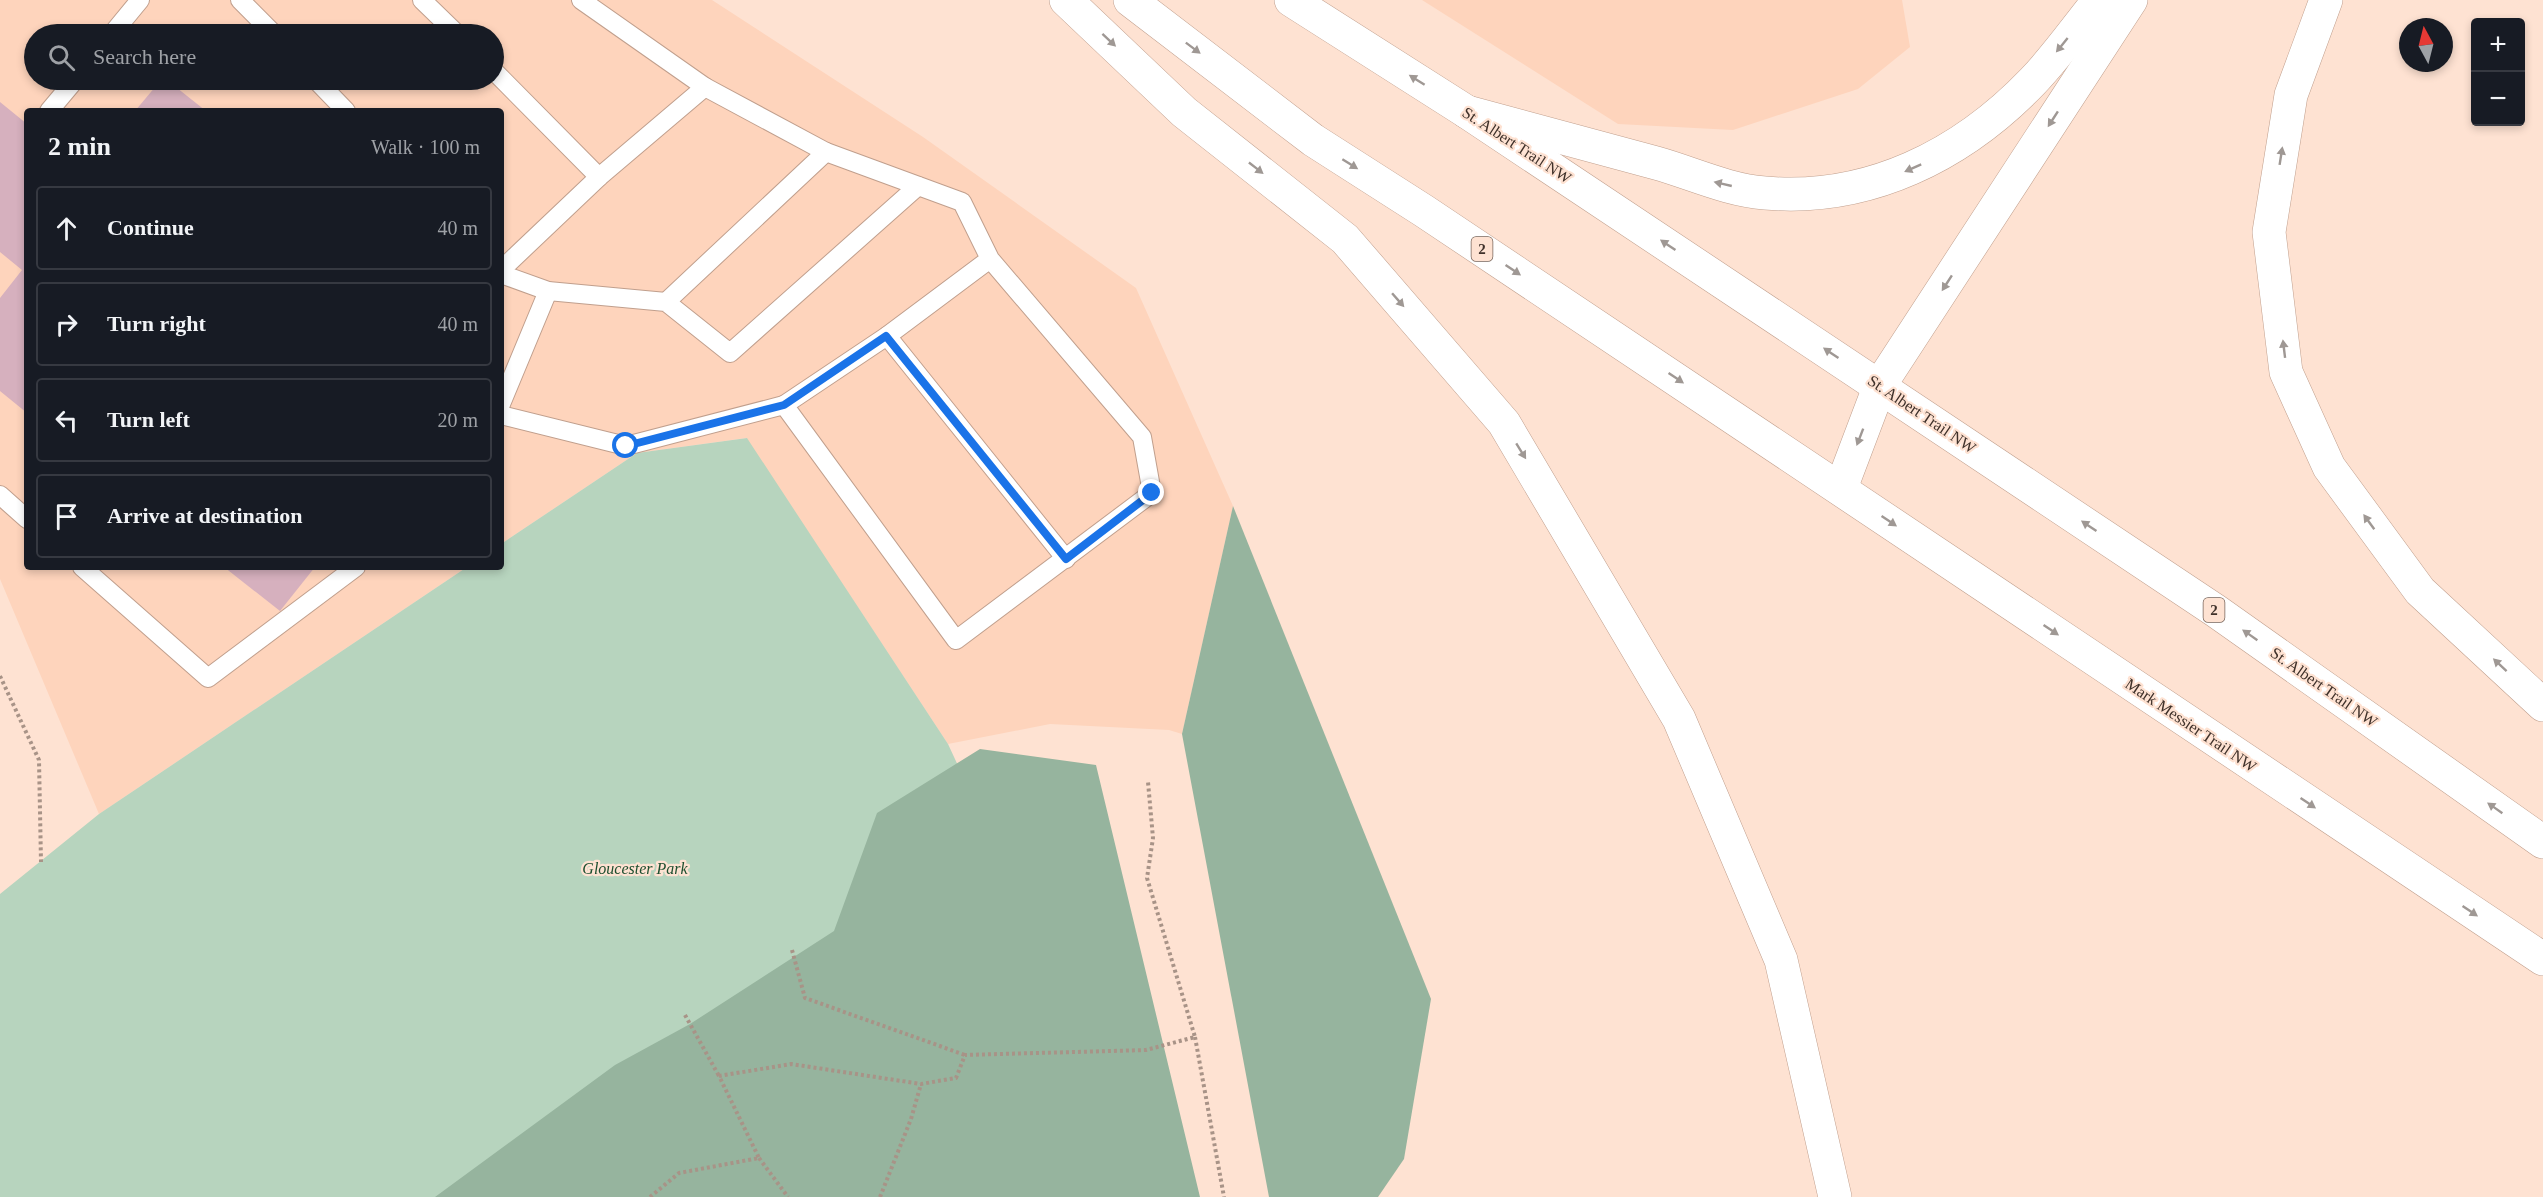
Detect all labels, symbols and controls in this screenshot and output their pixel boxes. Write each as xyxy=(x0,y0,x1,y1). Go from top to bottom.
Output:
north arrow xyxy=(2399,18,2453,72)
map controls xyxy=(2471,18,2525,126)
button: + xyxy=(2471,18,2525,72)
search box xyxy=(24,24,504,90)
one-way arrow xyxy=(1101,33,1116,46)
one-way arrow xyxy=(2056,37,2069,52)
icon: search xyxy=(45,41,78,74)
one-way arrow xyxy=(1185,42,1201,55)
text: Search here xyxy=(93,44,196,69)
button: − xyxy=(2471,72,2525,126)
one-way arrow xyxy=(1409,75,1425,86)
street label: St. Albert Trail NW xyxy=(1459,103,1575,187)
one-way arrow xyxy=(2047,111,2059,127)
text: 2 min xyxy=(48,132,111,161)
text: Walk · 100 m xyxy=(371,136,480,158)
one-way arrow xyxy=(2277,146,2286,165)
one-way arrow xyxy=(1342,158,1358,169)
one-way arrow xyxy=(1248,162,1264,175)
one-way arrow xyxy=(1905,164,1922,173)
one-way arrow xyxy=(1713,179,1732,188)
icon: ahead xyxy=(50,212,83,245)
text: Continue xyxy=(107,215,194,240)
text: 40 m xyxy=(437,217,478,239)
road number: 2 xyxy=(1472,237,1492,261)
one-way arrow xyxy=(1660,240,1677,251)
one-way arrow xyxy=(1505,264,1521,276)
one-way arrow xyxy=(1941,275,1952,291)
one-way arrow xyxy=(1391,292,1404,307)
icon: right xyxy=(50,308,83,341)
text: Turn right xyxy=(107,311,206,336)
text: 40 m xyxy=(437,313,478,335)
one-way arrow xyxy=(2279,340,2288,359)
one-way arrow xyxy=(1823,348,1839,359)
one-way arrow xyxy=(1667,372,1683,384)
street label: St. Albert Trail NW xyxy=(1865,372,1980,457)
icon: left xyxy=(50,404,83,437)
text: Turn left xyxy=(107,407,190,432)
text: 20 m xyxy=(437,409,478,431)
one-way arrow xyxy=(1855,428,1865,446)
route start xyxy=(612,432,638,458)
one-way arrow xyxy=(1516,443,1527,459)
route end xyxy=(1138,479,1164,505)
icon: arrive xyxy=(50,500,83,533)
text: Arrive at destination xyxy=(107,503,303,528)
one-way arrow xyxy=(2364,514,2376,529)
one-way arrow xyxy=(1881,515,1897,526)
one-way arrow xyxy=(2081,520,2097,532)
road number: 2 xyxy=(2204,598,2224,622)
one-way arrow xyxy=(2042,624,2058,636)
one-way arrow xyxy=(2242,630,2258,641)
street label: St. Albert Trail NW xyxy=(2267,644,2381,731)
one-way arrow xyxy=(2493,659,2508,672)
street label: Mark Messier Trail NW xyxy=(2122,675,2260,776)
one-way arrow xyxy=(2300,797,2316,808)
one-way arrow xyxy=(2488,802,2504,814)
park label: Gloucester Park xyxy=(582,860,689,877)
one-way arrow xyxy=(2462,905,2478,917)

